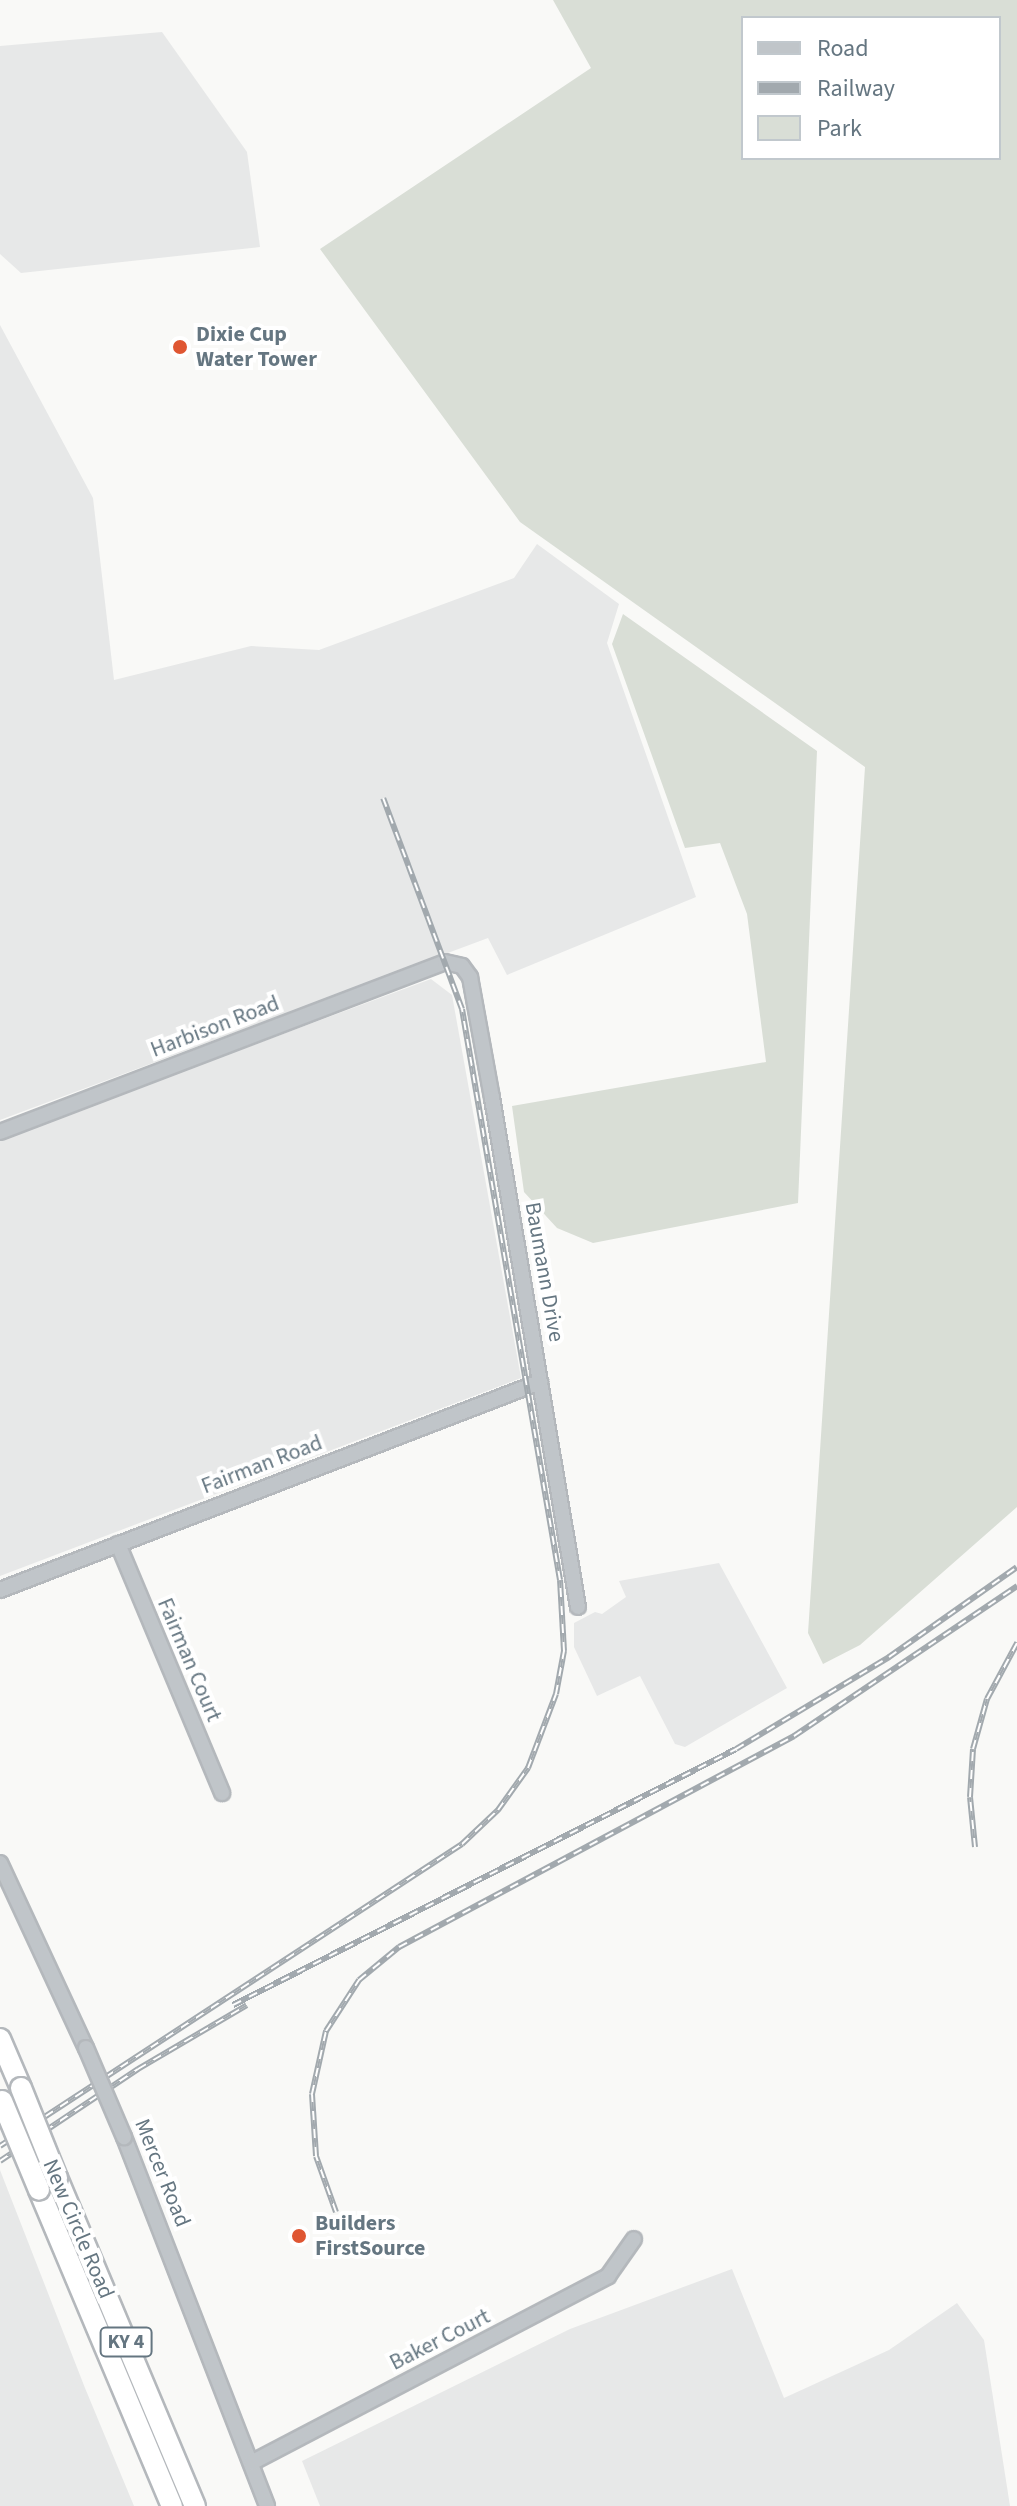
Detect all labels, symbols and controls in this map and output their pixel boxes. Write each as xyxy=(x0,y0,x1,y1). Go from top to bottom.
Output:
legend xyxy=(741,16,1001,160)
text: Road xyxy=(817,31,869,66)
text: Railway xyxy=(817,71,895,106)
text: Park xyxy=(817,111,862,146)
place label: Dixie Cup Water Tower xyxy=(196,321,317,372)
marker: Dixie Cup Water Tower xyxy=(171,338,189,356)
street label: Harbison Road xyxy=(147,990,283,1064)
street label: Baumann Drive xyxy=(519,1200,569,1344)
street label: Fairman Road xyxy=(198,1430,326,1500)
street label: Fairman Court xyxy=(151,1594,227,1726)
street label: Mercer Road xyxy=(128,2115,196,2231)
street label: New Circle Road xyxy=(37,2155,119,2303)
place label: Builders FirstSource xyxy=(315,2210,425,2262)
marker: Builders FirstSource xyxy=(290,2227,308,2245)
street label: Baker Court xyxy=(385,2303,495,2377)
road number: KY 4 xyxy=(98,2326,154,2358)

